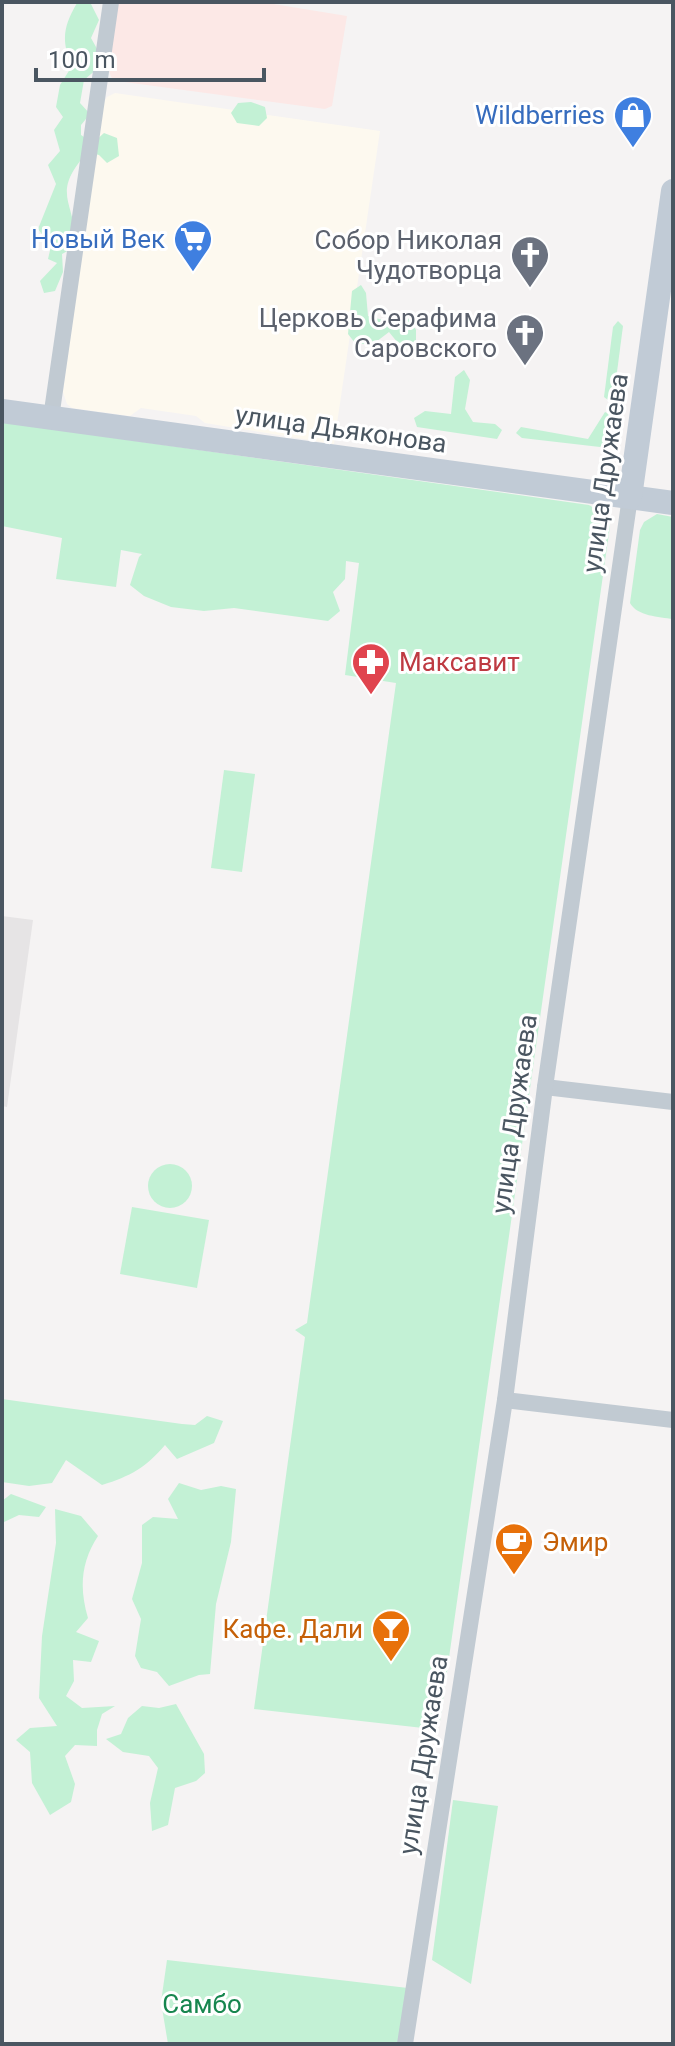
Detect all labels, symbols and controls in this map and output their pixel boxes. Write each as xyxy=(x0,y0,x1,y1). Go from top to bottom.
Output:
scale bar xyxy=(36,32,264,82)
text: 100 m xyxy=(48,46,115,74)
shop icon: Wildberries xyxy=(612,94,654,149)
place label: Wildberries xyxy=(475,100,605,130)
supermarket icon: Новый Век xyxy=(172,218,214,273)
place label: Новый Век xyxy=(31,224,165,254)
place label: Собор Николая Чудотворца xyxy=(315,225,502,285)
church icon: Собор Николая Чудотворца xyxy=(509,234,551,289)
place label: Церковь Серафима Саровского xyxy=(259,303,497,363)
church icon: Церковь Серафима Саровского xyxy=(504,312,546,367)
street label: улица Дружаева xyxy=(576,371,634,575)
street label: улица Дьяконова xyxy=(233,399,449,459)
pharmacy icon: Максавит xyxy=(350,641,392,696)
place label: Максавит xyxy=(399,647,520,677)
street label: улица Дружаева xyxy=(485,1012,543,1216)
cafe icon: Эмир xyxy=(493,1521,535,1576)
place label: Эмир xyxy=(542,1527,608,1557)
bar icon: Кафе. Дали xyxy=(370,1608,412,1663)
place label: Кафе. Дали xyxy=(222,1614,363,1644)
street label: улица Дружаева xyxy=(392,1653,454,1857)
park label: Самбо xyxy=(162,1989,242,2019)

